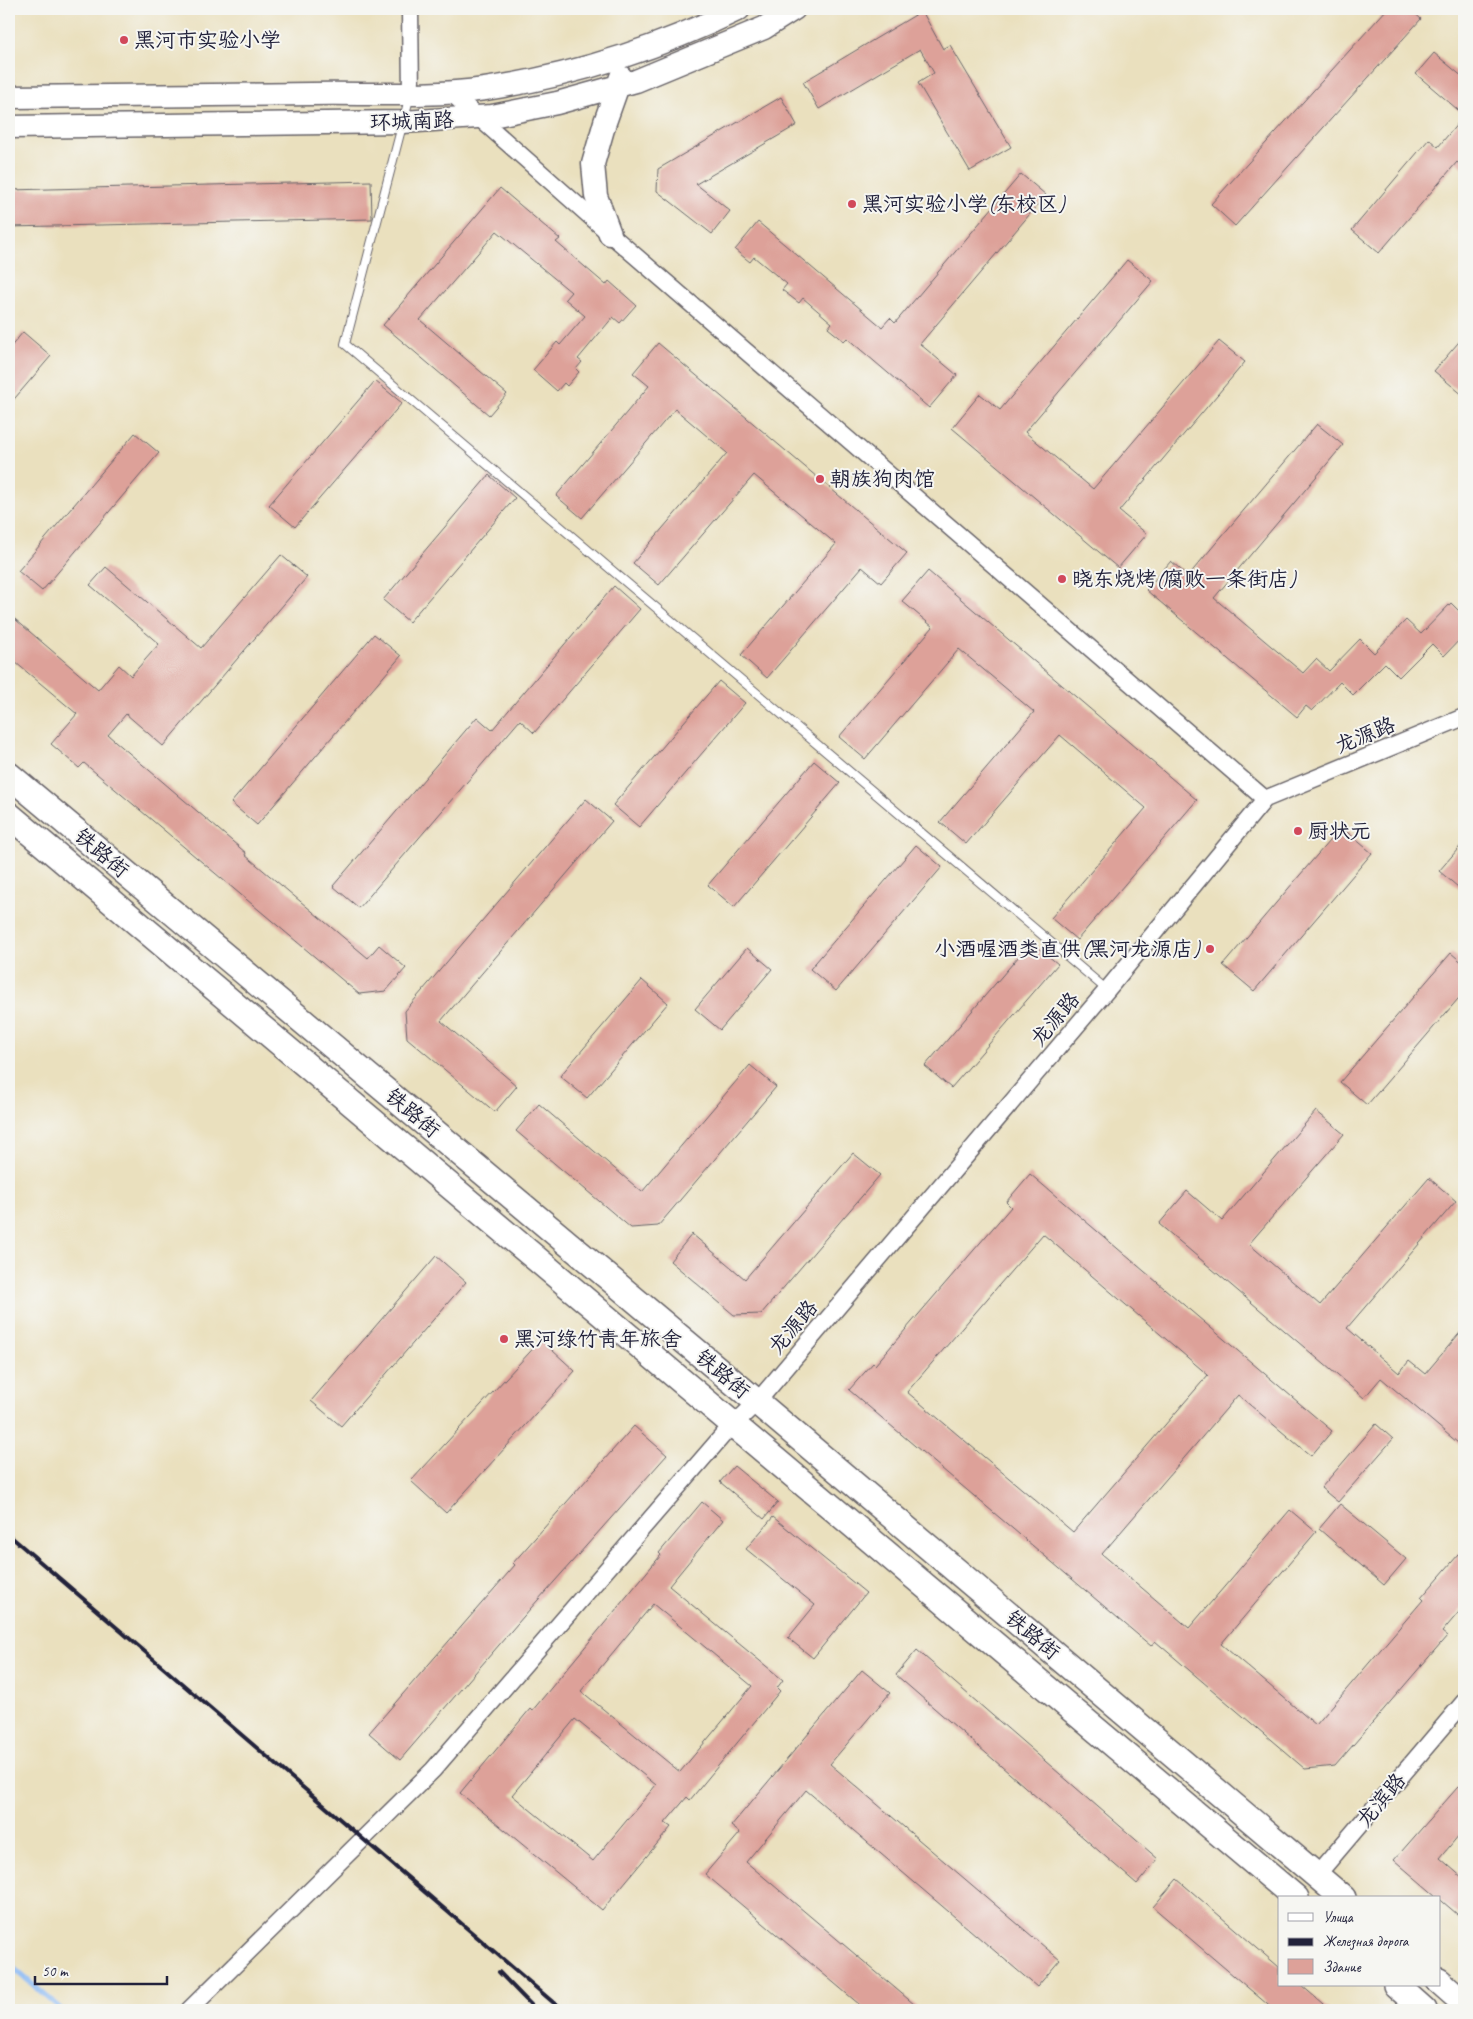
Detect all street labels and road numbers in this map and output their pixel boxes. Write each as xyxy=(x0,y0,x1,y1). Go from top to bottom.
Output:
street label: 环城南路 xyxy=(370,107,454,135)
street label: 龙源路 xyxy=(1331,711,1399,759)
street label: 铁路街 xyxy=(70,823,134,883)
street label: 龙源路 xyxy=(1025,987,1085,1051)
street label: 铁路街 xyxy=(381,1083,445,1143)
street label: 龙源路 xyxy=(763,1295,823,1359)
street label: 铁路街 xyxy=(691,1344,755,1404)
street label: 铁路街 xyxy=(1001,1605,1065,1665)
street label: 龙滨路 xyxy=(1351,1768,1411,1832)

